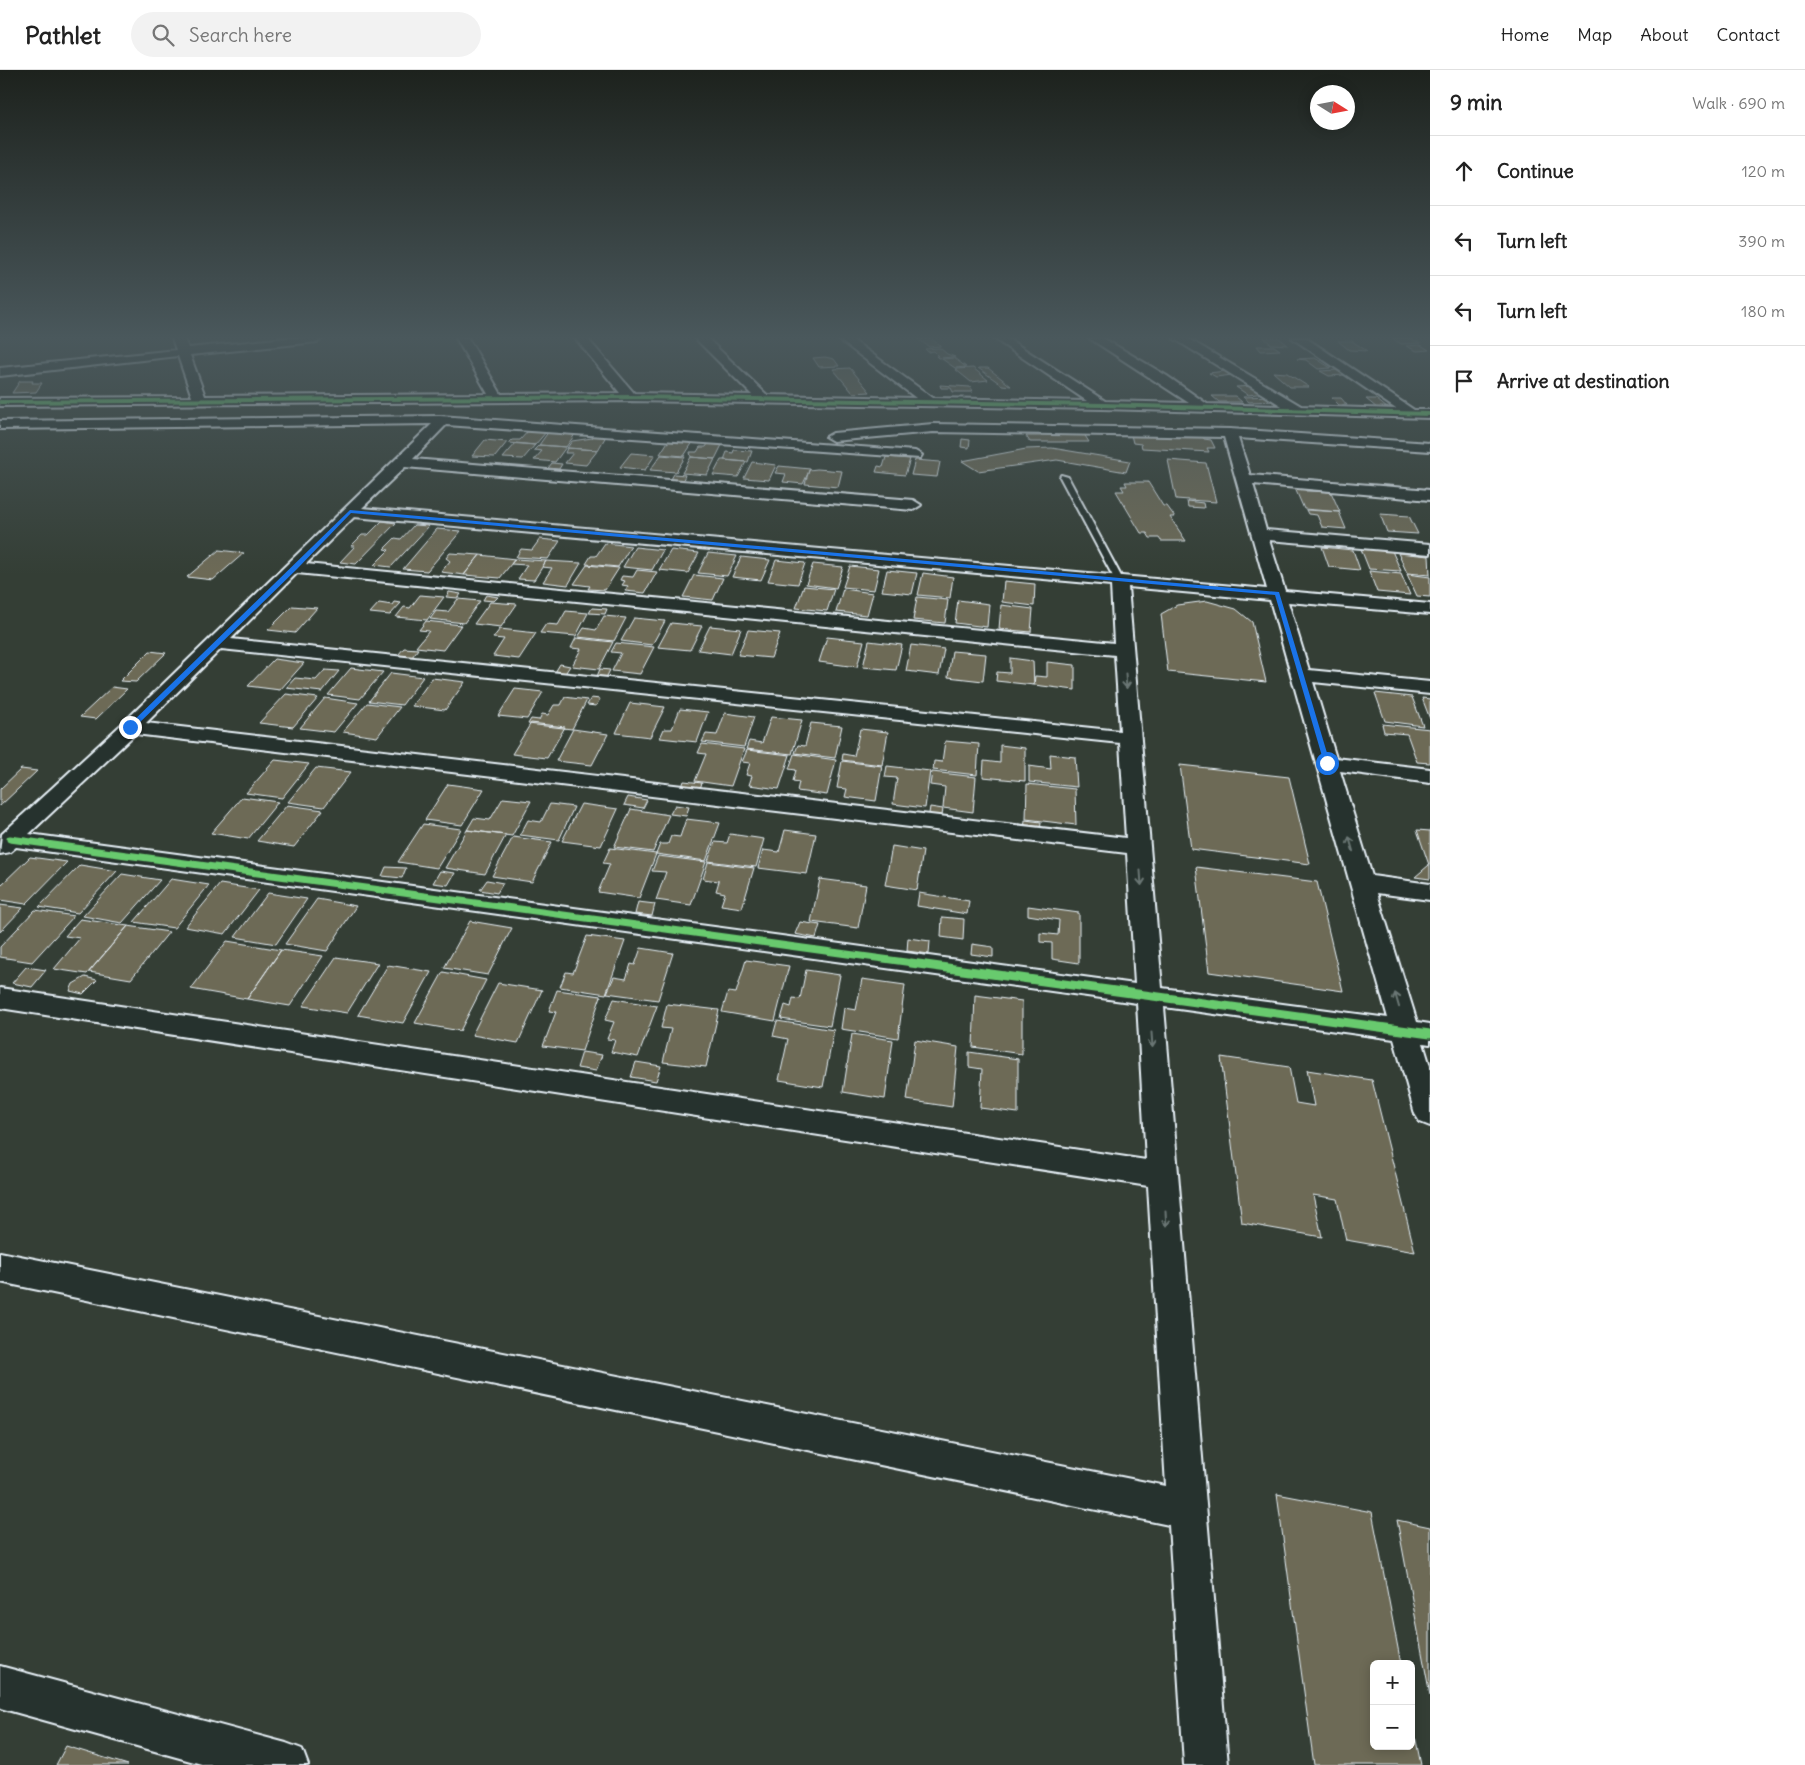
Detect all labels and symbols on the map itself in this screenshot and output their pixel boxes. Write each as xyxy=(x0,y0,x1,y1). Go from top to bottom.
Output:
north arrow xyxy=(1310,85,1355,130)
one-way arrow xyxy=(1122,672,1131,688)
route end xyxy=(119,716,142,739)
route start xyxy=(1316,752,1339,775)
one-way arrow xyxy=(1345,836,1355,852)
one-way arrow xyxy=(1136,869,1145,885)
one-way arrow xyxy=(1391,992,1401,1008)
one-way arrow xyxy=(1148,1031,1157,1047)
one-way arrow xyxy=(1161,1211,1170,1227)

